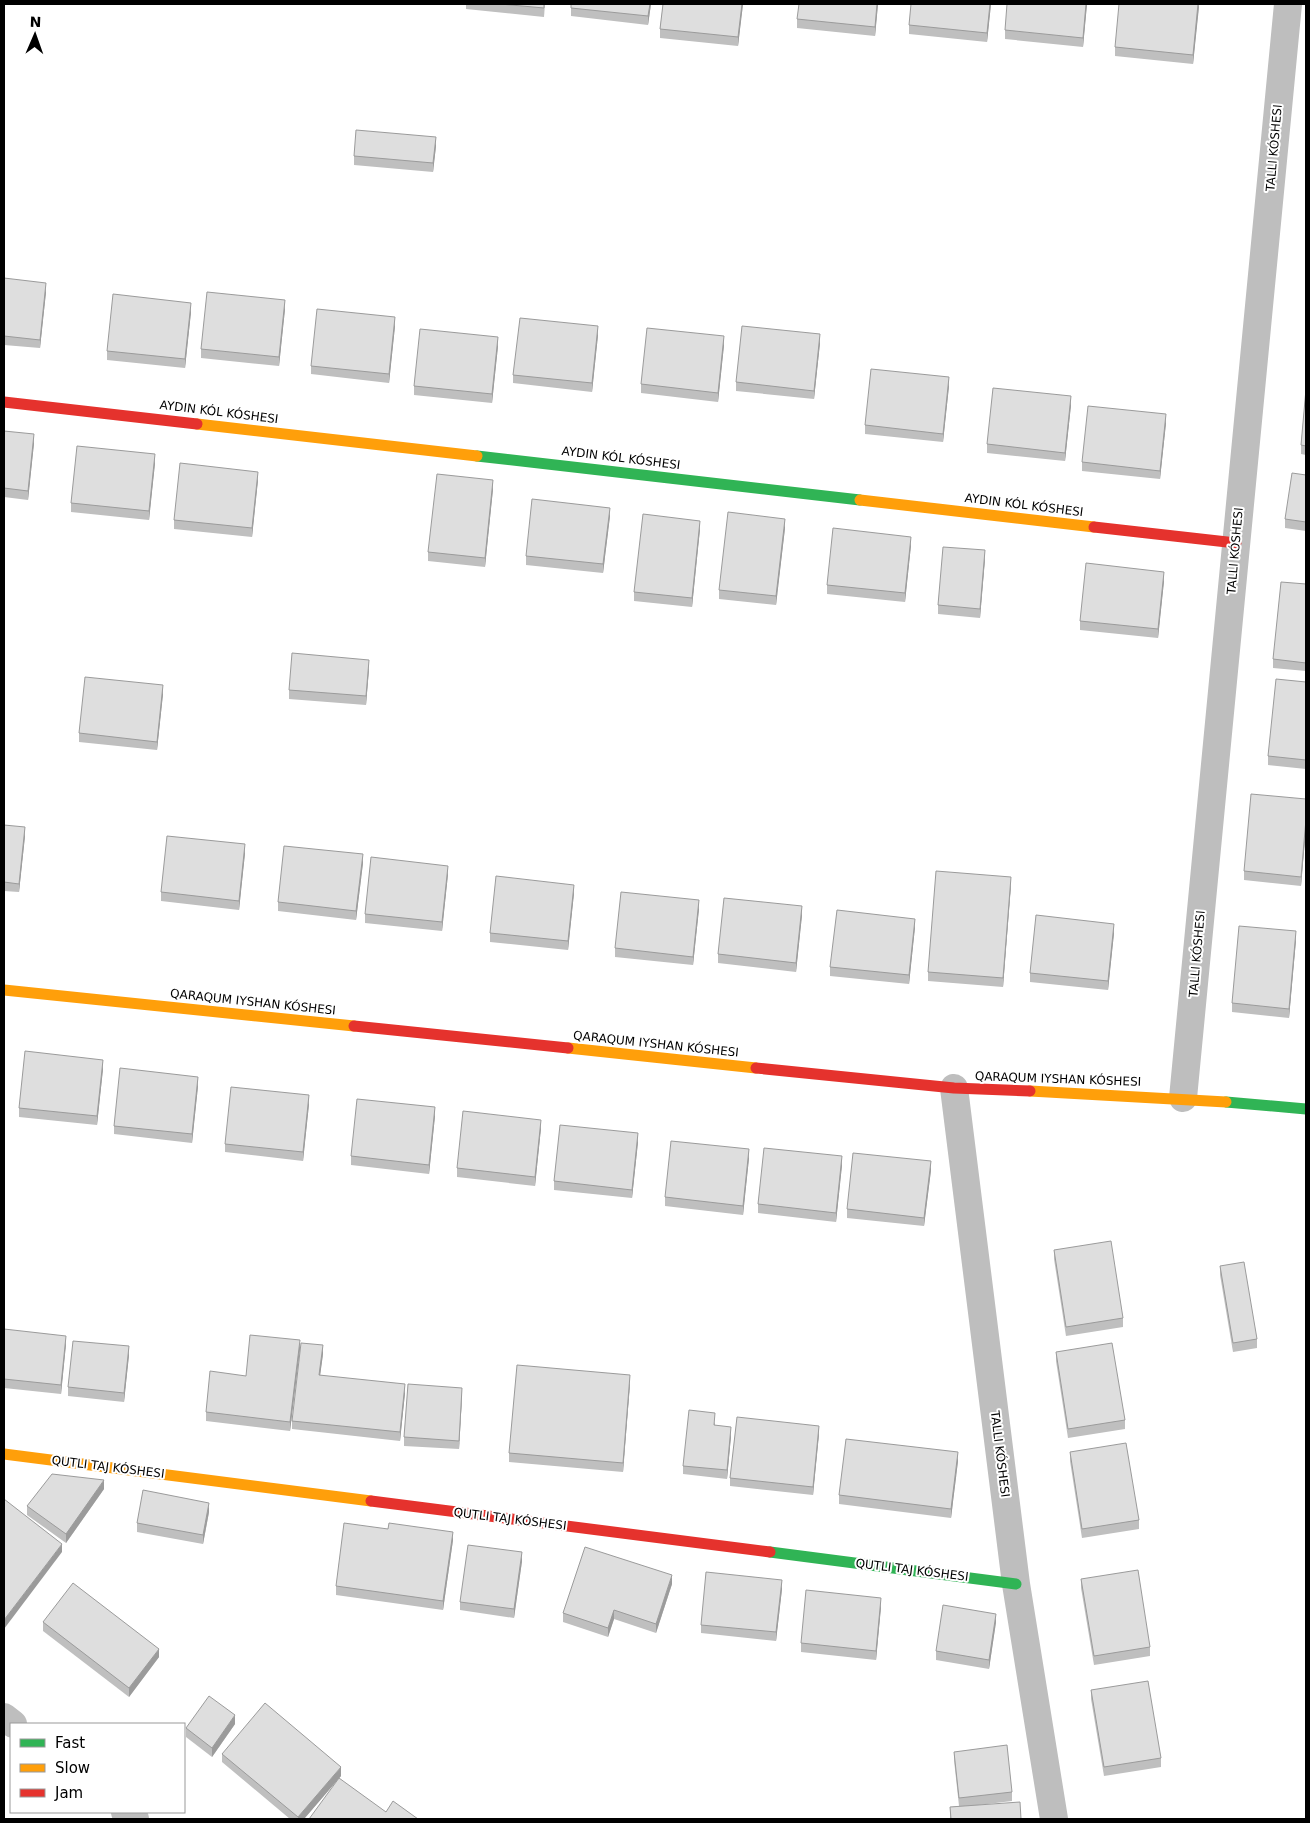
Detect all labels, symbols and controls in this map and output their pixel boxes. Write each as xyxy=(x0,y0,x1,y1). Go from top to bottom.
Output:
north arrow xyxy=(10,10,60,60)
text: N xyxy=(29,14,42,30)
street label: TALLI KÓSHESI xyxy=(1262,104,1285,193)
street label: AYDIN KÓL KÓSHESI xyxy=(159,397,279,426)
street label: AYDIN KÓL KÓSHESI xyxy=(561,443,681,472)
street label: AYDIN KÓL KÓSHESI xyxy=(964,490,1084,519)
street label: TALLI KÓSHESI xyxy=(1223,507,1246,596)
street label: TALLI KÓSHESI xyxy=(1185,910,1208,999)
street label: QARAQUM IYSHAN KÓSHESI xyxy=(169,985,337,1018)
street label: QARAQUM IYSHAN KÓSHESI xyxy=(572,1027,740,1060)
street label: QARAQUM IYSHAN KÓSHESI xyxy=(975,1068,1141,1089)
street label: TALLI KÓSHESI xyxy=(988,1409,1013,1498)
street label: QUTLI TAJ KÓSHESI xyxy=(51,1452,165,1481)
street label: QUTLI TAJ KÓSHESI xyxy=(453,1504,567,1533)
street label: QUTLI TAJ KÓSHESI xyxy=(855,1555,969,1584)
legend xyxy=(10,1723,185,1813)
text: Fast xyxy=(55,1734,85,1752)
text: Slow xyxy=(55,1759,90,1777)
text: Jam xyxy=(54,1784,83,1802)

